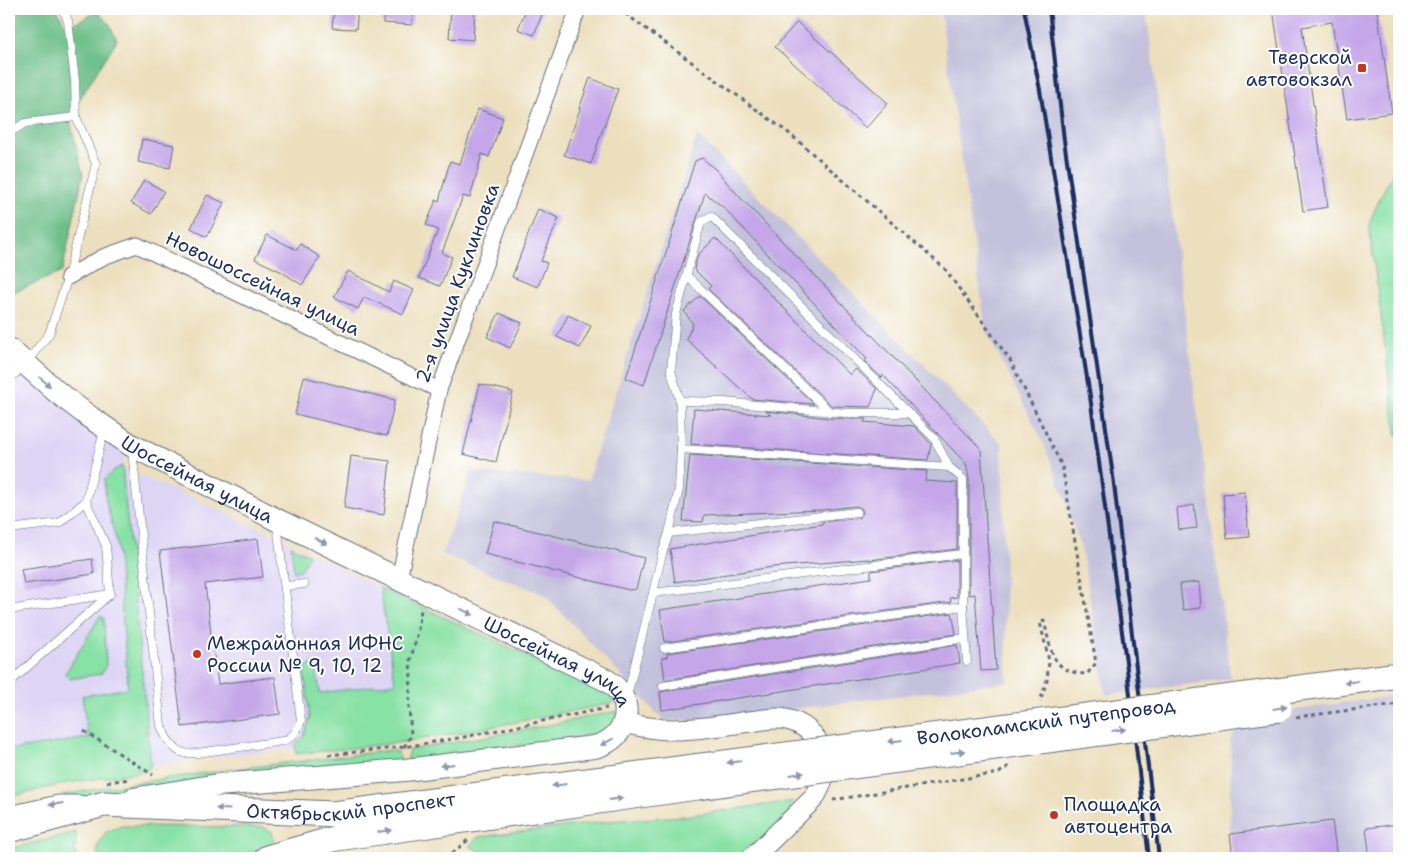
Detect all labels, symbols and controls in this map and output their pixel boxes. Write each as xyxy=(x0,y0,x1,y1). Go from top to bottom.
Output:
place label: Тверской автовокзал xyxy=(1246,45,1352,92)
marker: Тверской автовокзал xyxy=(1356,62,1368,74)
street label: 2-я улица Куклиновка xyxy=(410,180,505,386)
street label: Новошоссейная улица xyxy=(161,225,364,342)
one-way arrow xyxy=(38,376,51,387)
street label: Шоссейная улица xyxy=(116,430,278,529)
one-way arrow xyxy=(313,537,328,545)
one-way arrow xyxy=(460,608,474,616)
street label: Шоссейная улица xyxy=(479,610,637,711)
place label: Межрайонная ИФНС России № 9, 10, 12 xyxy=(207,631,404,678)
marker: Межрайонная ИФНС России № 9, 10, 12 xyxy=(191,648,203,660)
one-way arrow xyxy=(1343,678,1359,686)
street label: Волоколамский путепровод xyxy=(915,692,1177,751)
one-way arrow xyxy=(1272,704,1288,712)
one-way arrow xyxy=(1111,726,1127,734)
one-way arrow xyxy=(886,737,902,745)
one-way arrow xyxy=(599,738,614,746)
one-way arrow xyxy=(950,748,966,756)
one-way arrow xyxy=(725,758,741,766)
one-way arrow xyxy=(438,761,454,769)
one-way arrow xyxy=(789,770,805,778)
one-way arrow xyxy=(551,781,567,789)
street label: Октябрьский проспект xyxy=(246,786,457,827)
place label: Площадка автоцентра xyxy=(1064,792,1172,839)
one-way arrow xyxy=(608,795,624,803)
one-way arrow xyxy=(48,800,64,808)
one-way arrow xyxy=(215,805,231,813)
marker: Площадка автоцентра xyxy=(1048,809,1060,821)
one-way arrow xyxy=(378,827,394,835)

